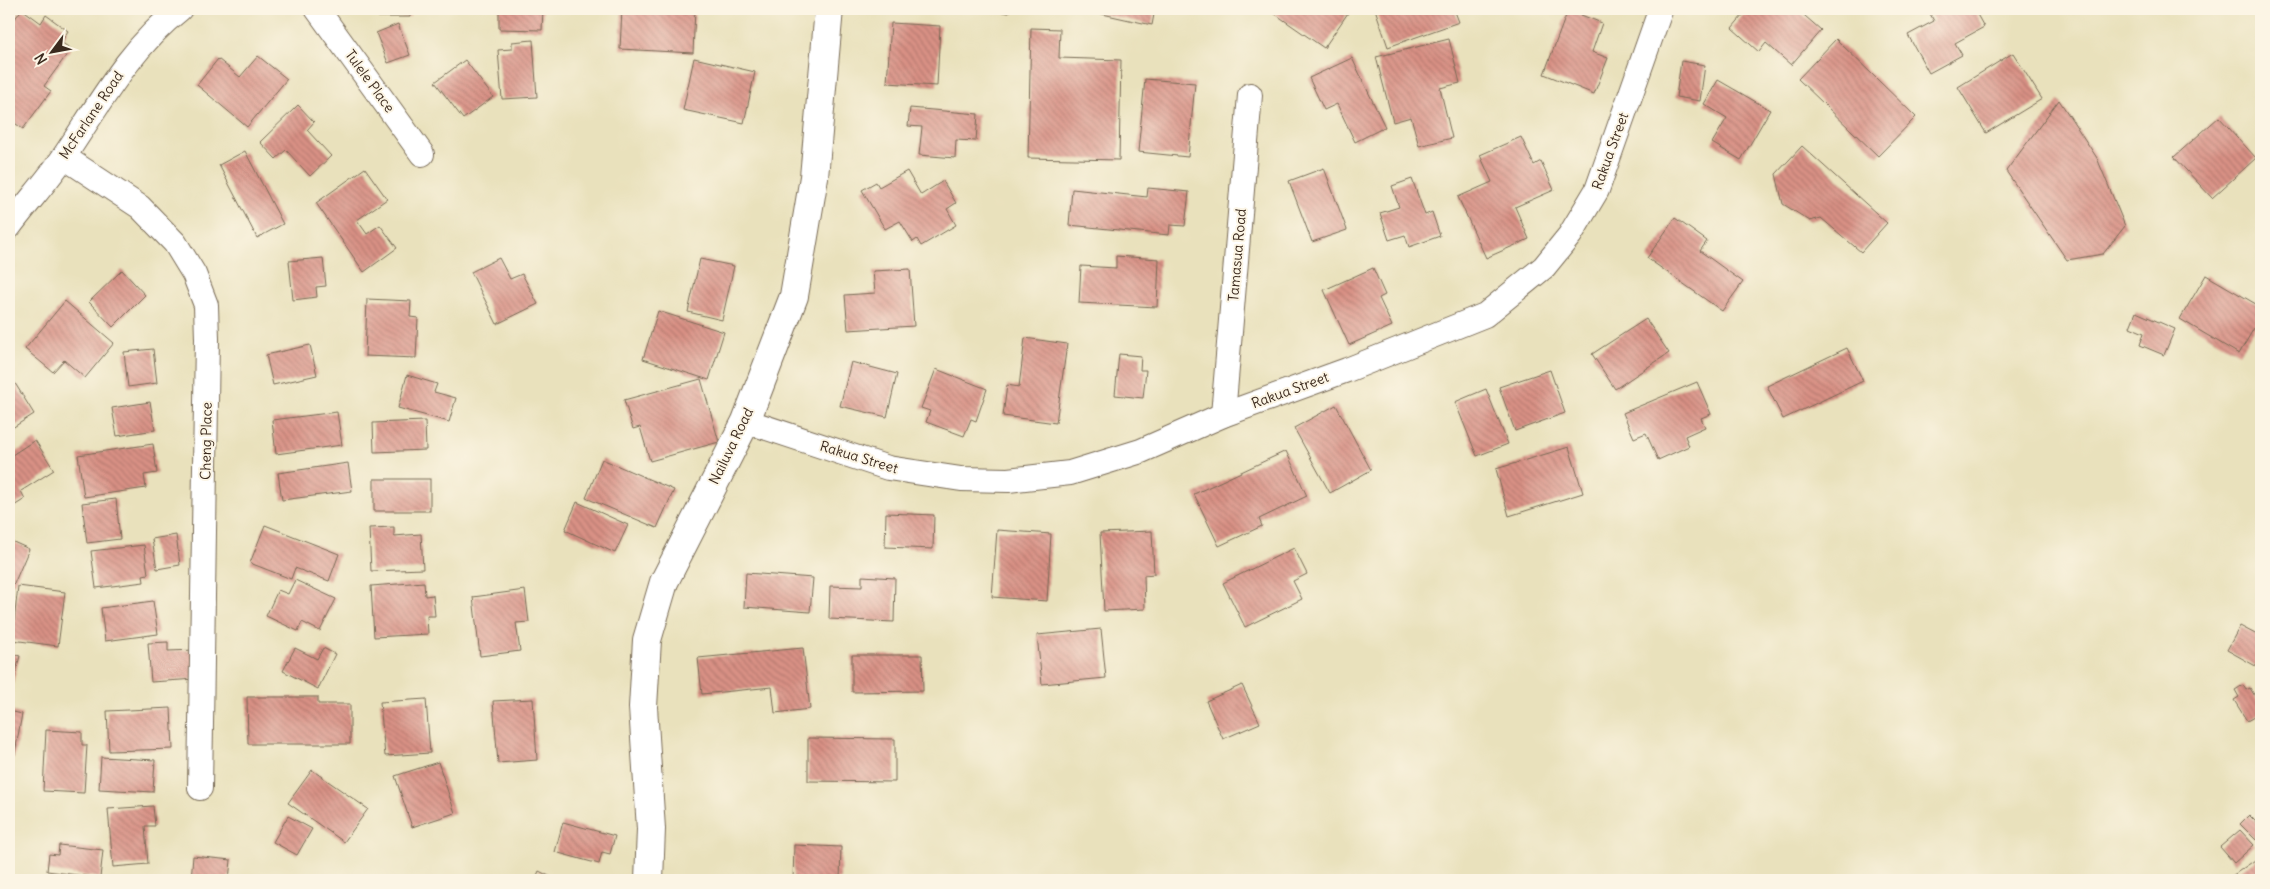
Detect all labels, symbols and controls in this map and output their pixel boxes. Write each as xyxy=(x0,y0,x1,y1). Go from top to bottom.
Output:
north arrow xyxy=(28,28,78,78)
street label: Tulele Place xyxy=(341,46,399,116)
text: N xyxy=(31,50,51,68)
street label: McFarlane Road xyxy=(55,68,127,162)
street label: Rakua Street xyxy=(1588,110,1632,192)
street label: Tamasua Road xyxy=(1224,208,1250,302)
street label: Rakua Street xyxy=(1249,368,1331,412)
street label: Cheng Place xyxy=(196,402,216,480)
street label: Nailuva Road xyxy=(705,405,757,487)
street label: Rakua Street xyxy=(818,437,901,477)

